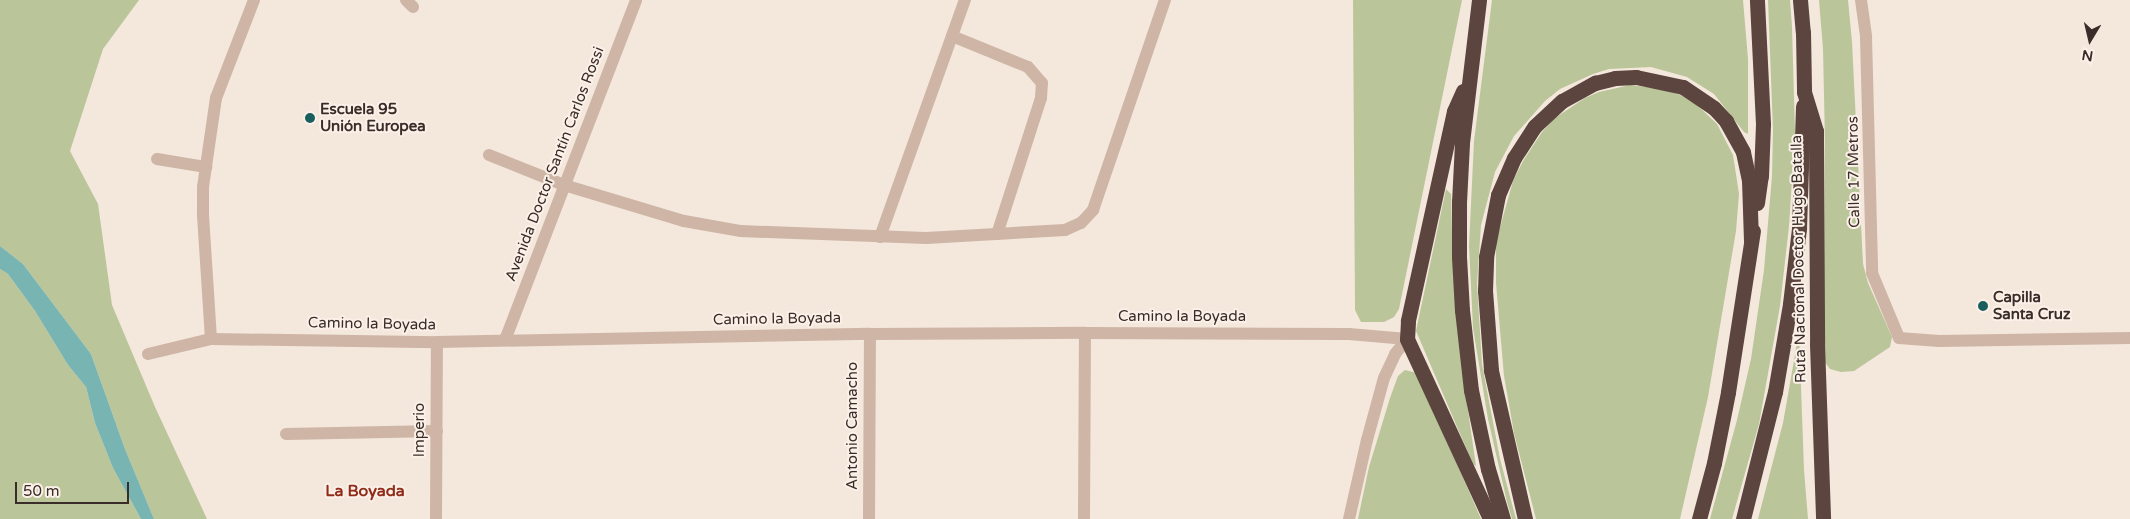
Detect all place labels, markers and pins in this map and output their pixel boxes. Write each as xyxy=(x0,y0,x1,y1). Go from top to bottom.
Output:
place label: Escuela 95 Unión Europea xyxy=(320,100,426,135)
marker: Escuela 95 Unión Europea xyxy=(304,112,316,124)
place label: Capilla Santa Cruz xyxy=(1993,288,2070,323)
marker: Capilla Santa Cruz xyxy=(1977,300,1989,312)

